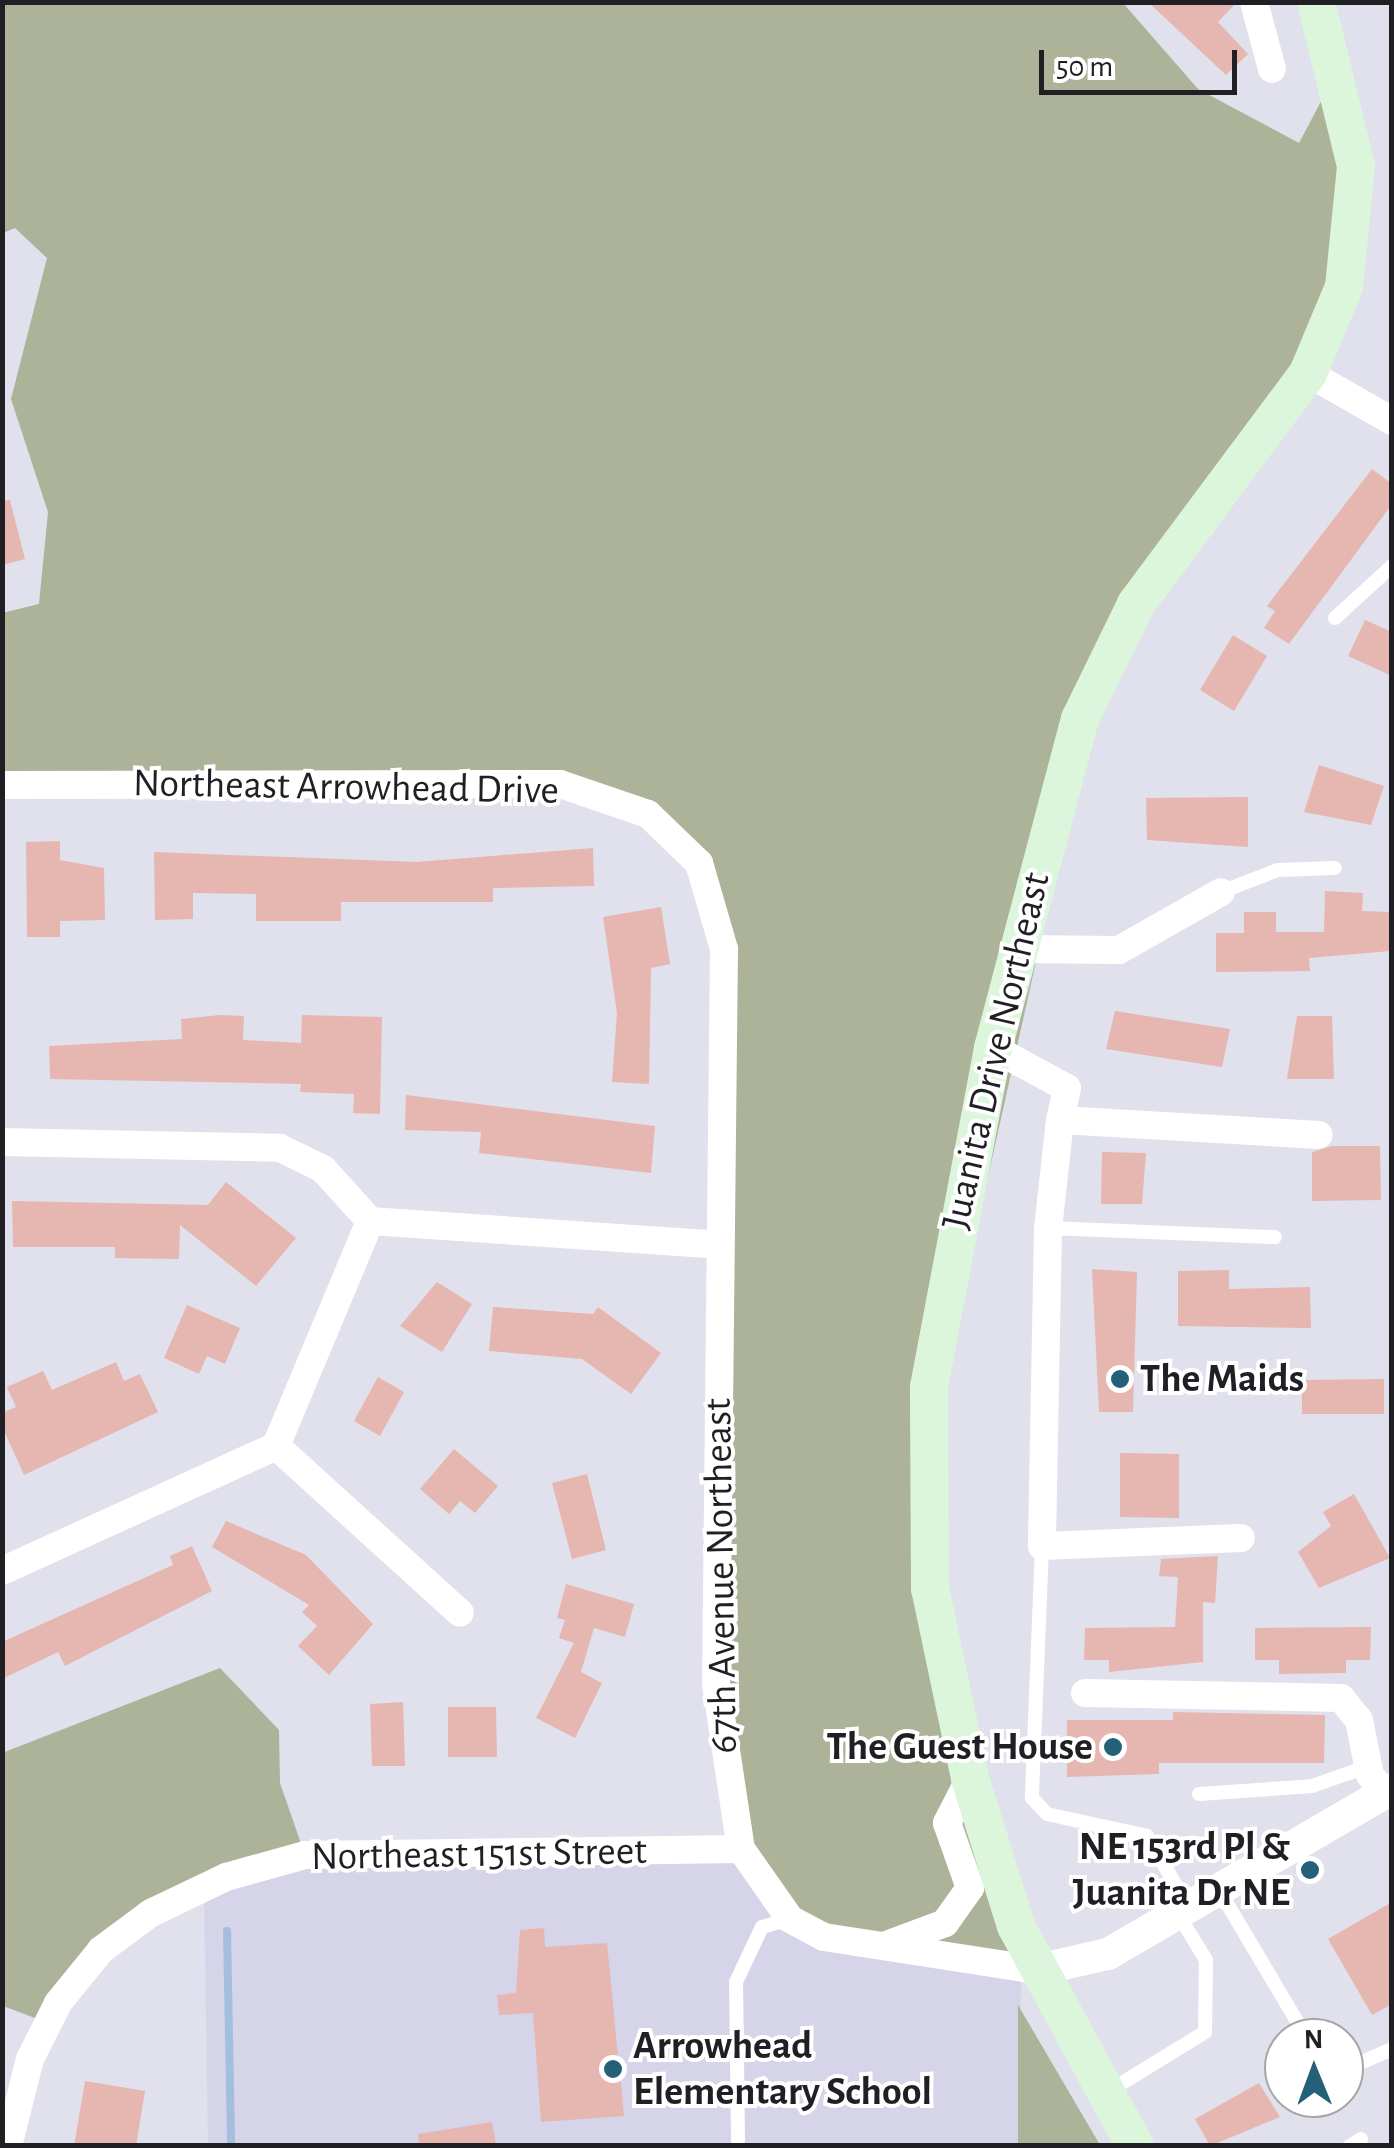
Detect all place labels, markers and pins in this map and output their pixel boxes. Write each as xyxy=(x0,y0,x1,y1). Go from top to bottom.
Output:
place label: The Maids xyxy=(1140,1355,1304,1403)
marker: The Maids xyxy=(1109,1368,1131,1390)
place label: The Guest House xyxy=(827,1723,1093,1771)
marker: The Guest House xyxy=(1102,1736,1124,1758)
place label: NE 153rd Pl & Juanita Dr NE xyxy=(1073,1823,1290,1917)
marker: NE 153rd Pl & Juanita Dr NE xyxy=(1299,1859,1321,1881)
place label: Arrowhead Elementary School xyxy=(633,2022,932,2116)
marker: Arrowhead Elementary School xyxy=(602,2058,624,2080)

